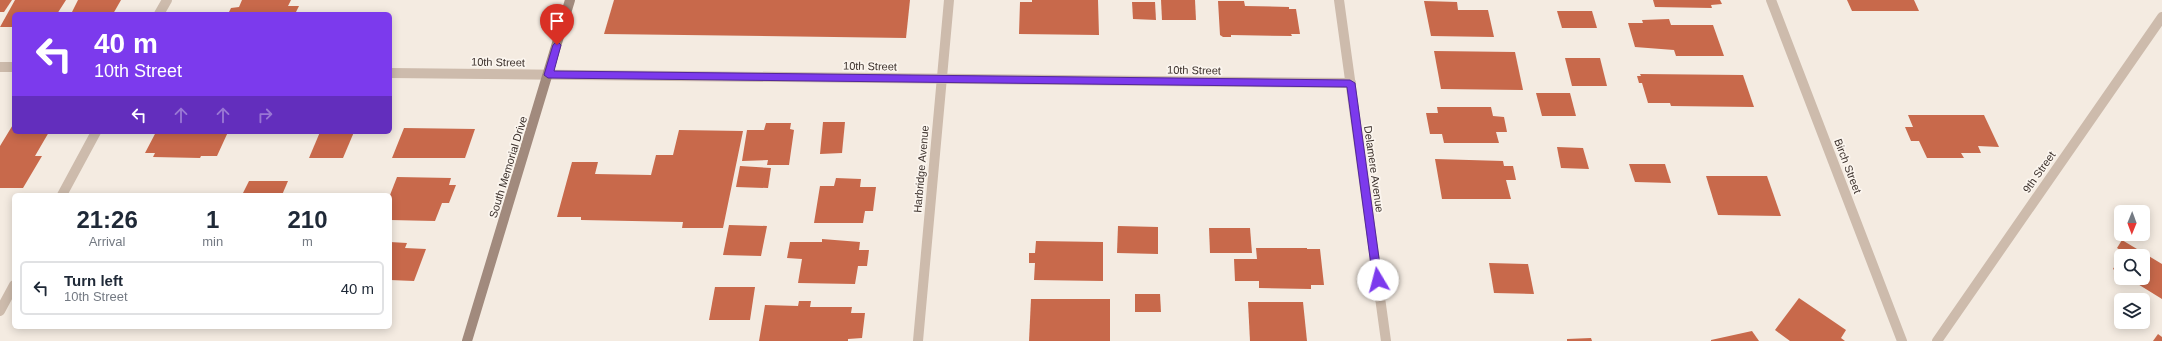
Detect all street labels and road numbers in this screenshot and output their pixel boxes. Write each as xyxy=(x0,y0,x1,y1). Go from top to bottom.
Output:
street label: 10th Street xyxy=(471,56,525,68)
street label: 10th Street xyxy=(843,60,897,72)
street label: 10th Street xyxy=(1167,64,1221,76)
street label: South Memorial Drive xyxy=(487,115,529,219)
street label: Harbridge Avenue xyxy=(911,125,931,213)
street label: Delamere Avenue xyxy=(1362,125,1386,213)
street label: Birch Street xyxy=(1832,137,1864,195)
street label: 9th Street xyxy=(2020,149,2058,195)

